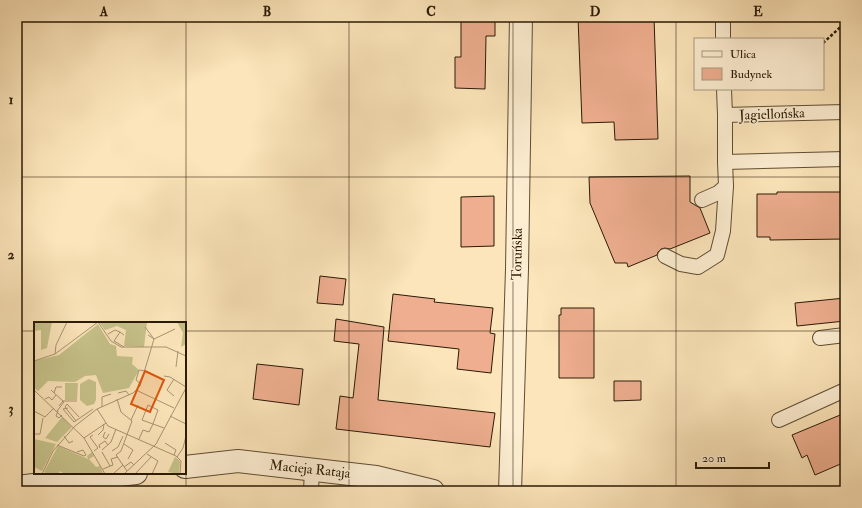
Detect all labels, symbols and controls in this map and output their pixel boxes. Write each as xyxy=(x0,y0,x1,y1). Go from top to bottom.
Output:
text: A xyxy=(99,4,109,20)
text: B xyxy=(263,4,271,20)
text: C xyxy=(426,4,436,20)
text: D xyxy=(590,4,601,20)
text: E xyxy=(753,4,763,20)
legend xyxy=(694,38,824,90)
text: Ulica xyxy=(730,47,757,62)
text: Budynek xyxy=(730,67,772,82)
text: 1 xyxy=(9,92,14,108)
street label: Jagiellońska xyxy=(738,104,805,124)
street label: Toruńska xyxy=(508,228,526,280)
text: 2 xyxy=(8,247,15,263)
inset map xyxy=(34,322,186,474)
text: 3 xyxy=(9,401,14,417)
scale bar xyxy=(696,444,769,470)
text: 20 m xyxy=(702,451,727,466)
street label: Macieja Rataja xyxy=(269,456,352,482)

